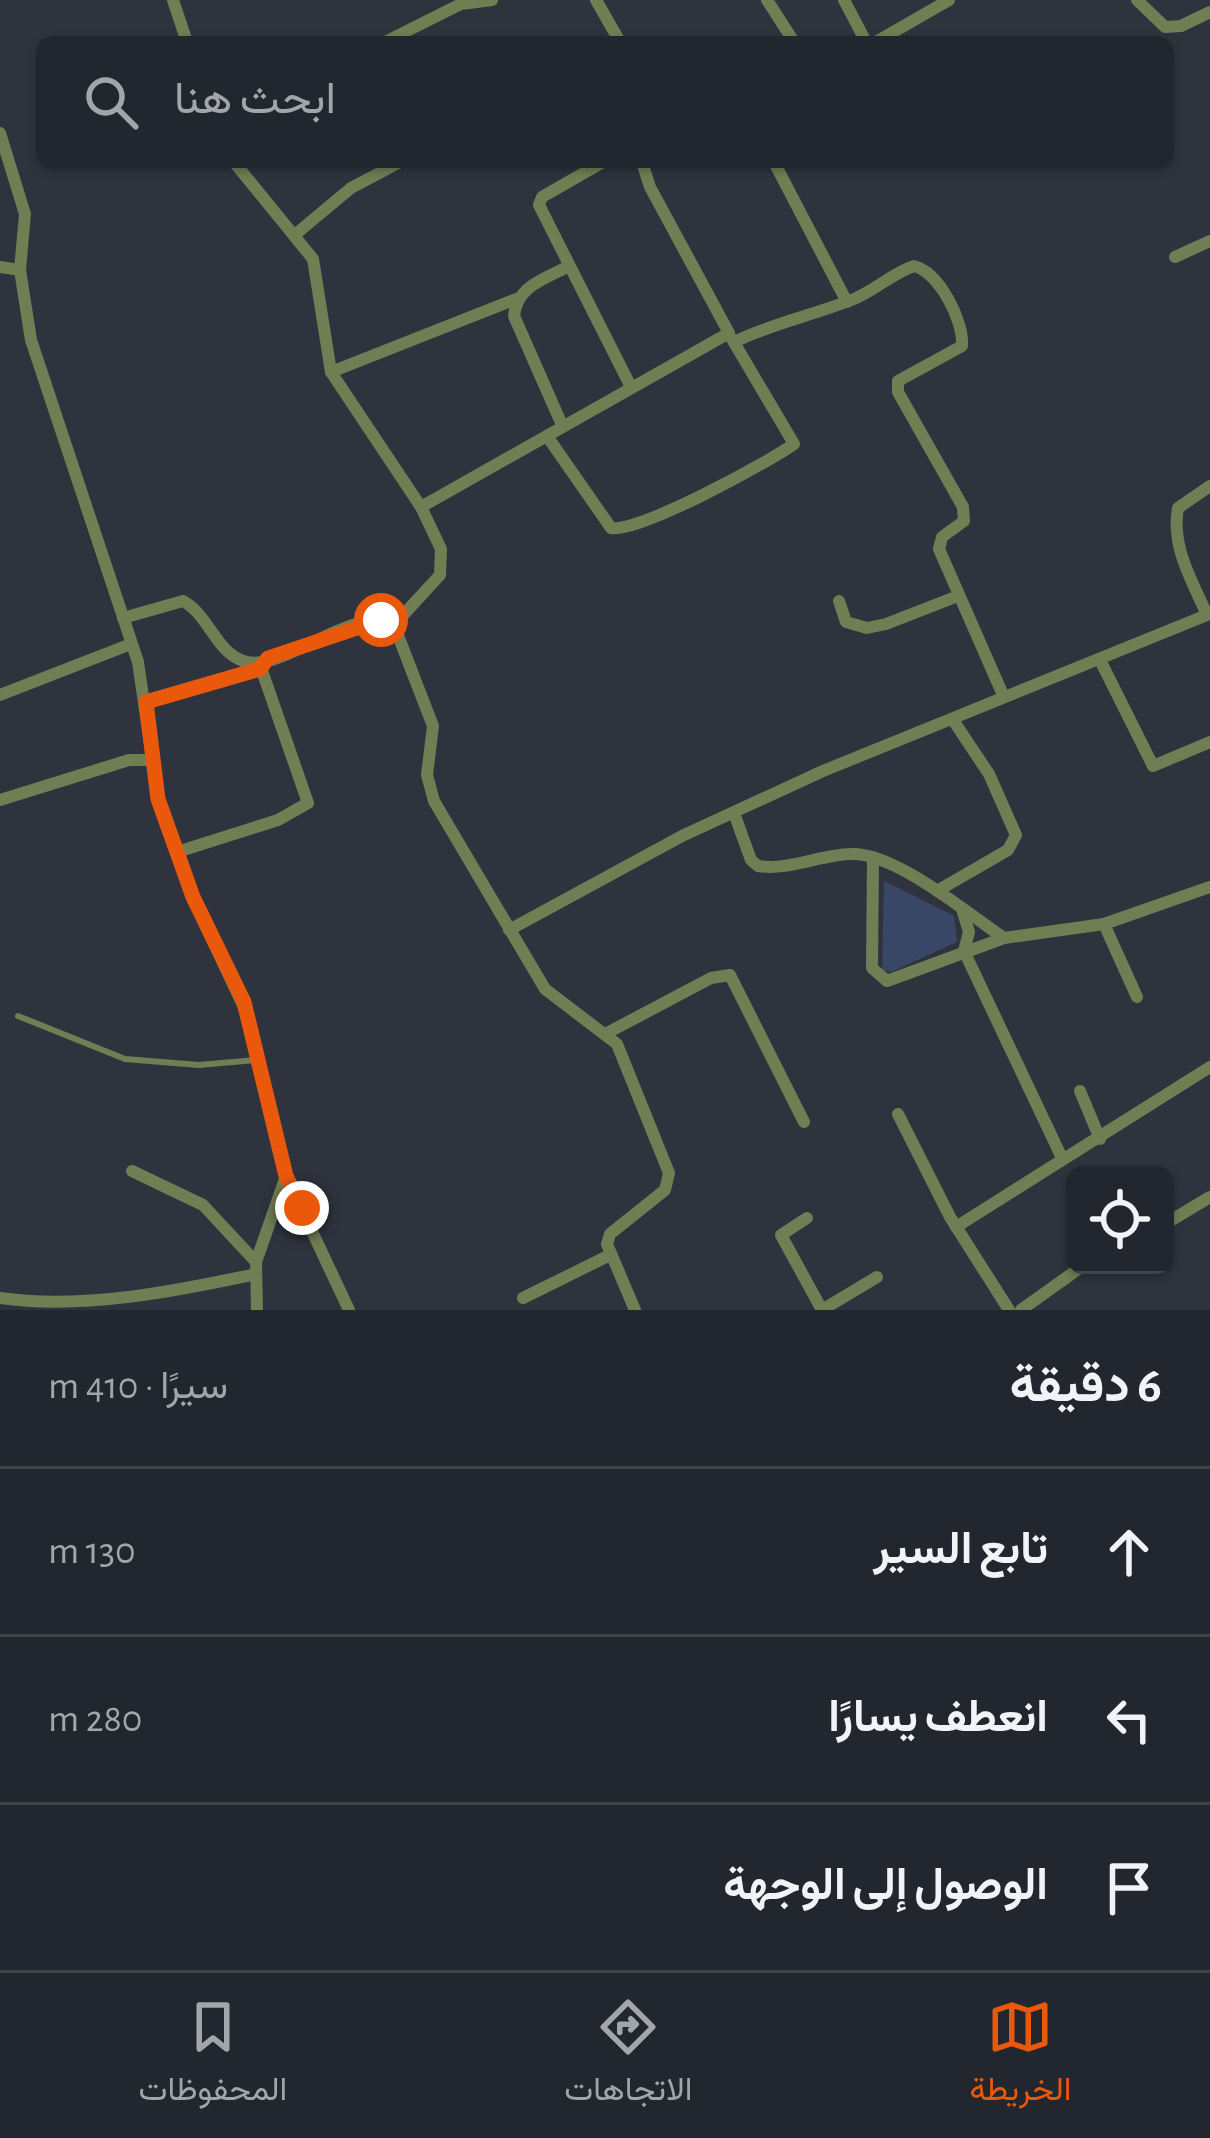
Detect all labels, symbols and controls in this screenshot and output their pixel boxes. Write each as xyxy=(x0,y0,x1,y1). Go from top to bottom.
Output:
search box xyxy=(36,36,1174,168)
icon: search xyxy=(78,69,144,135)
text: ابحث هنا xyxy=(174,77,336,122)
route start xyxy=(354,593,408,647)
map controls xyxy=(1066,1166,1174,1274)
button: locate xyxy=(1066,1166,1174,1274)
route end xyxy=(275,1181,329,1235)
text: 6 دقيقة xyxy=(1009,1360,1162,1411)
text: سيرًا · 410 m xyxy=(48,1367,228,1406)
icon: ahead xyxy=(1096,1519,1162,1585)
text: تابع السير xyxy=(873,1527,1048,1572)
text: 130 m xyxy=(48,1532,136,1571)
icon: left xyxy=(1096,1687,1162,1753)
text: انعطف يسارًا xyxy=(828,1695,1048,1740)
text: 280 m xyxy=(48,1700,142,1739)
icon: arrive xyxy=(1096,1855,1162,1921)
text: الوصول إلى الوجهة xyxy=(723,1863,1048,1908)
tab: المحفوظات xyxy=(139,1994,287,2118)
tab: الاتجاهات xyxy=(564,1994,692,2118)
tab: الخريطة xyxy=(969,1994,1071,2118)

